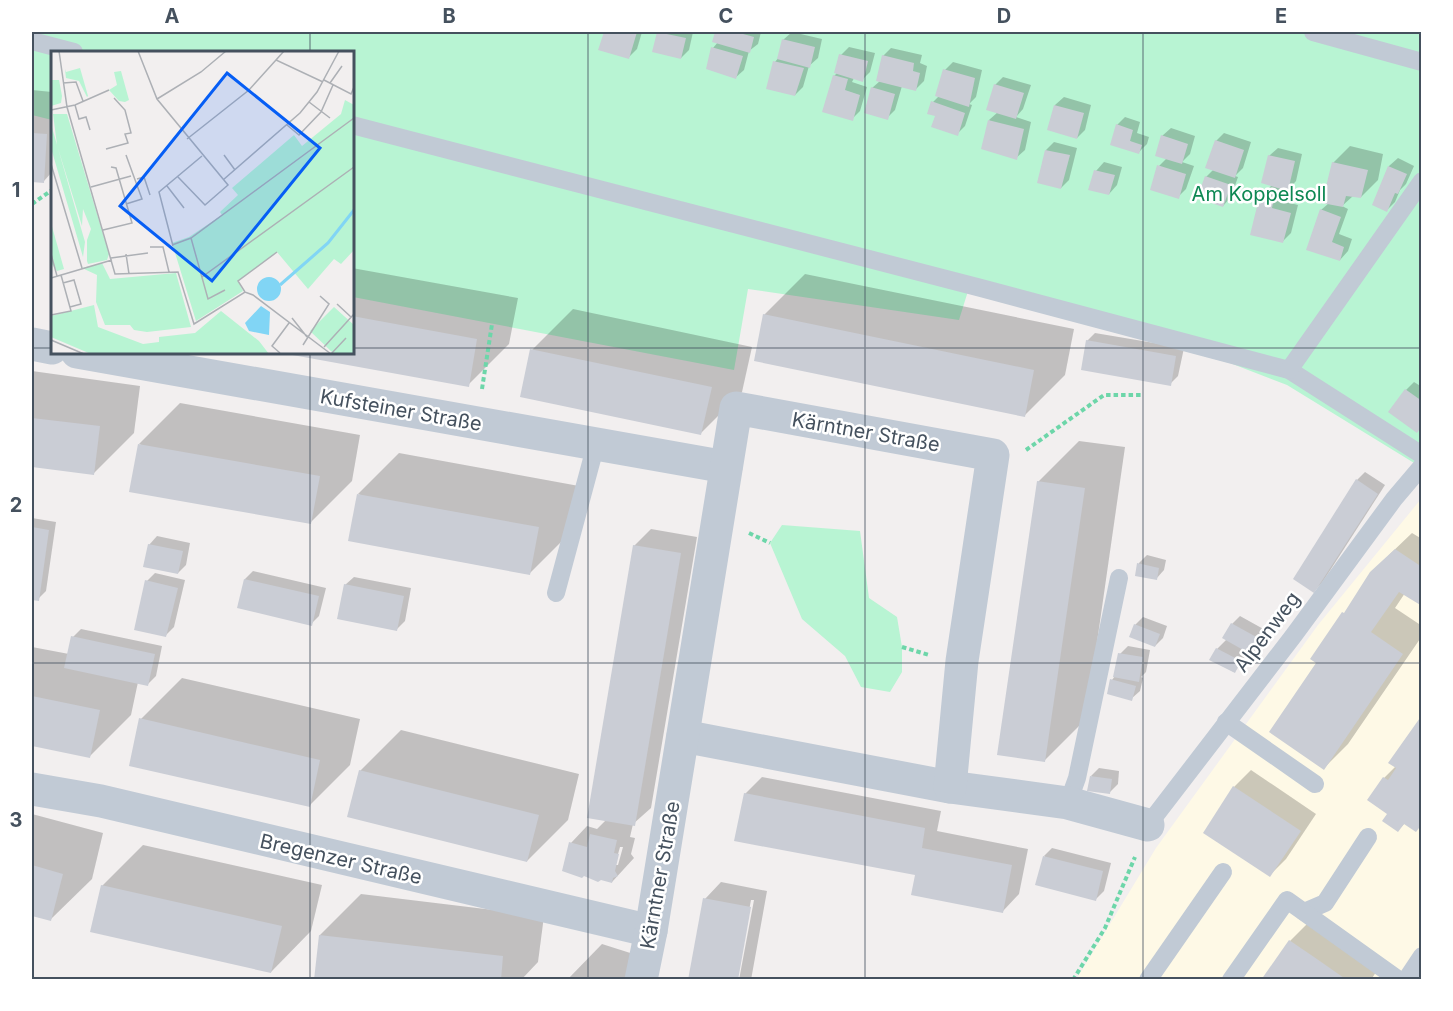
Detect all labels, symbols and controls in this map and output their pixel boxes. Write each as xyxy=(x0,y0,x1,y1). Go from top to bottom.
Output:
text: A xyxy=(165,4,180,28)
text: B xyxy=(442,4,456,28)
text: C xyxy=(719,4,733,28)
text: D xyxy=(997,4,1011,28)
text: E xyxy=(1275,4,1287,28)
inset map xyxy=(51,51,354,354)
text: 1 xyxy=(12,178,20,202)
park label: Am Koppelsoll xyxy=(1192,182,1326,206)
street label: Kufsteiner Straße xyxy=(318,384,484,436)
street label: Kärntner Straße xyxy=(790,407,942,457)
text: 2 xyxy=(10,493,22,517)
street label: Alpenweg xyxy=(1229,587,1305,677)
street label: Kärntner Straße xyxy=(635,799,685,951)
text: 3 xyxy=(10,808,22,832)
street label: Bregenzer Straße xyxy=(258,829,424,889)

